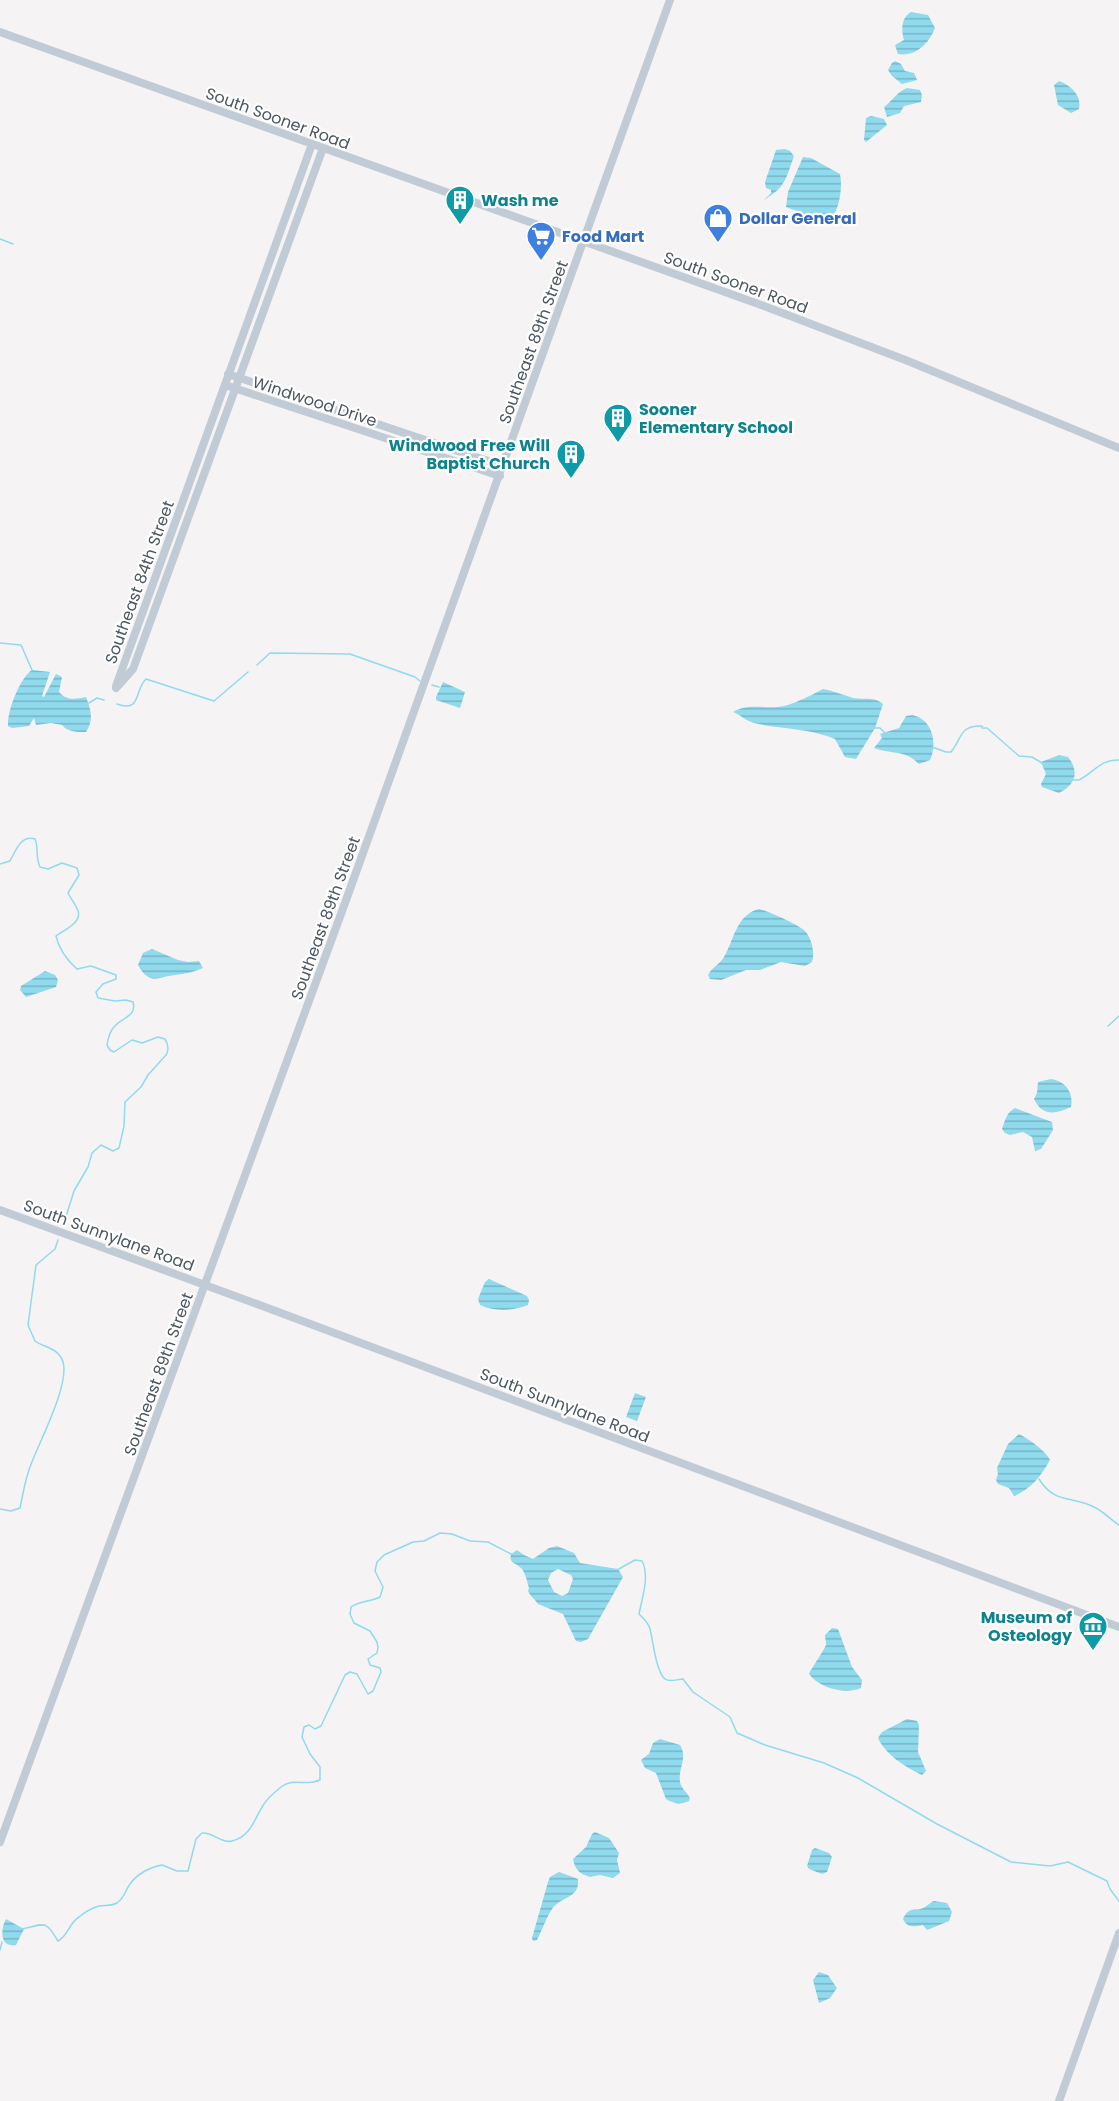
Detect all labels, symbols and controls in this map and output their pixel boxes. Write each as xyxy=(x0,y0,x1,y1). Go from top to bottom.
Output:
street label: South Sooner Road xyxy=(202,82,353,155)
building icon: Wash me xyxy=(444,184,476,226)
place label: Wash me xyxy=(481,189,559,212)
shop icon: Dollar General xyxy=(702,202,734,244)
place label: Dollar General xyxy=(739,207,857,230)
supermarket icon: Food Mart xyxy=(525,220,557,262)
place label: Food Mart xyxy=(562,225,644,248)
street label: South Sooner Road xyxy=(660,246,811,319)
street label: Southeast 89th Street xyxy=(493,257,574,427)
street label: Windwood Drive xyxy=(250,371,380,432)
place label: Sooner Elementary School xyxy=(639,398,793,439)
building icon: Sooner Elementary School xyxy=(602,402,634,444)
place label: Windwood Free Will Baptist Church xyxy=(389,434,550,475)
building icon: Windwood Free Will Baptist Church xyxy=(555,438,587,480)
street label: Southeast 84th Street xyxy=(99,497,180,667)
street label: Southeast 89th Street xyxy=(285,833,366,1003)
street label: South Sunnylane Road xyxy=(20,1194,197,1277)
street label: Southeast 89th Street xyxy=(118,1289,199,1459)
street label: South Sunnylane Road xyxy=(477,1362,653,1448)
place label: Museum of Osteology xyxy=(981,1606,1073,1647)
museum icon: Museum of Osteology xyxy=(1077,1610,1109,1652)

